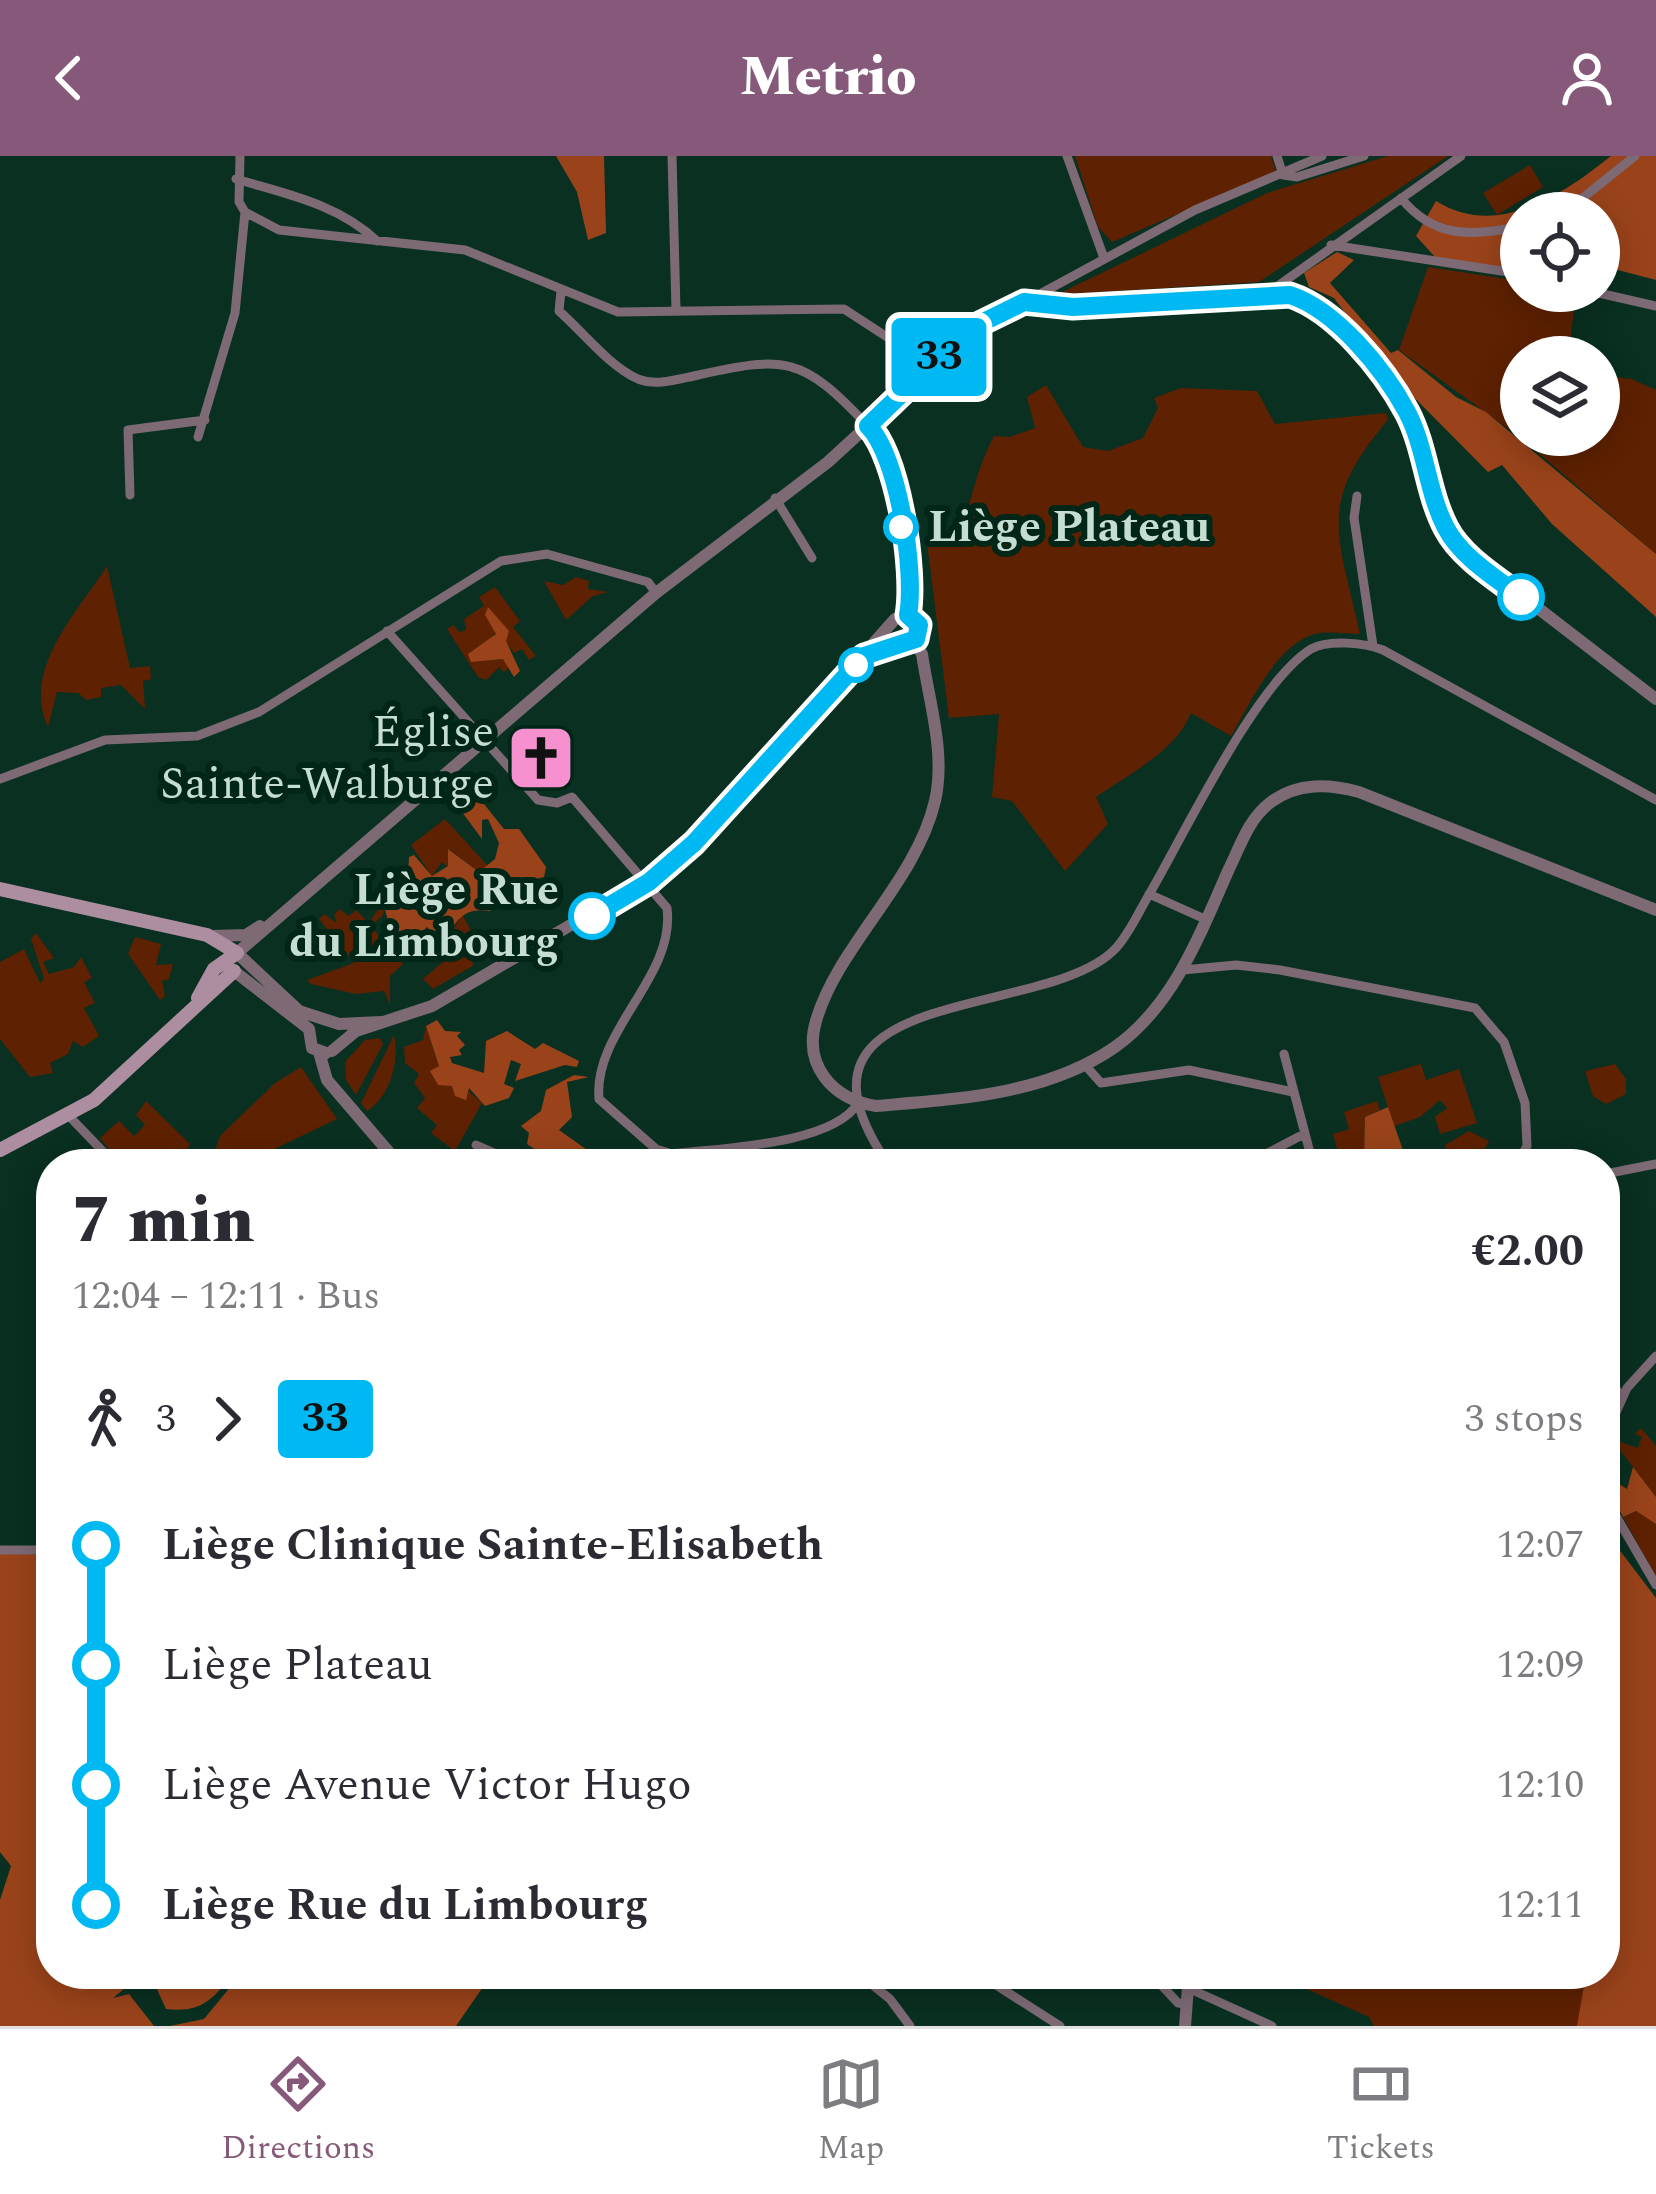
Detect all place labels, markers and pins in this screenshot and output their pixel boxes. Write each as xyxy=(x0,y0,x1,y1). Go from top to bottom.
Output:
place label: Liège Plateau xyxy=(928,493,1210,562)
marker: Liège Plateau xyxy=(885,511,917,543)
unlabelled marker xyxy=(1499,575,1543,619)
unlabelled marker xyxy=(840,649,872,681)
place label: Église Sainte-Walburge xyxy=(160,698,494,819)
church icon: Église Sainte-Walburge xyxy=(506,723,576,793)
place label: Liège Rue du Limbourg xyxy=(289,856,559,977)
marker: Liège Rue du Limbourg xyxy=(570,894,614,938)

